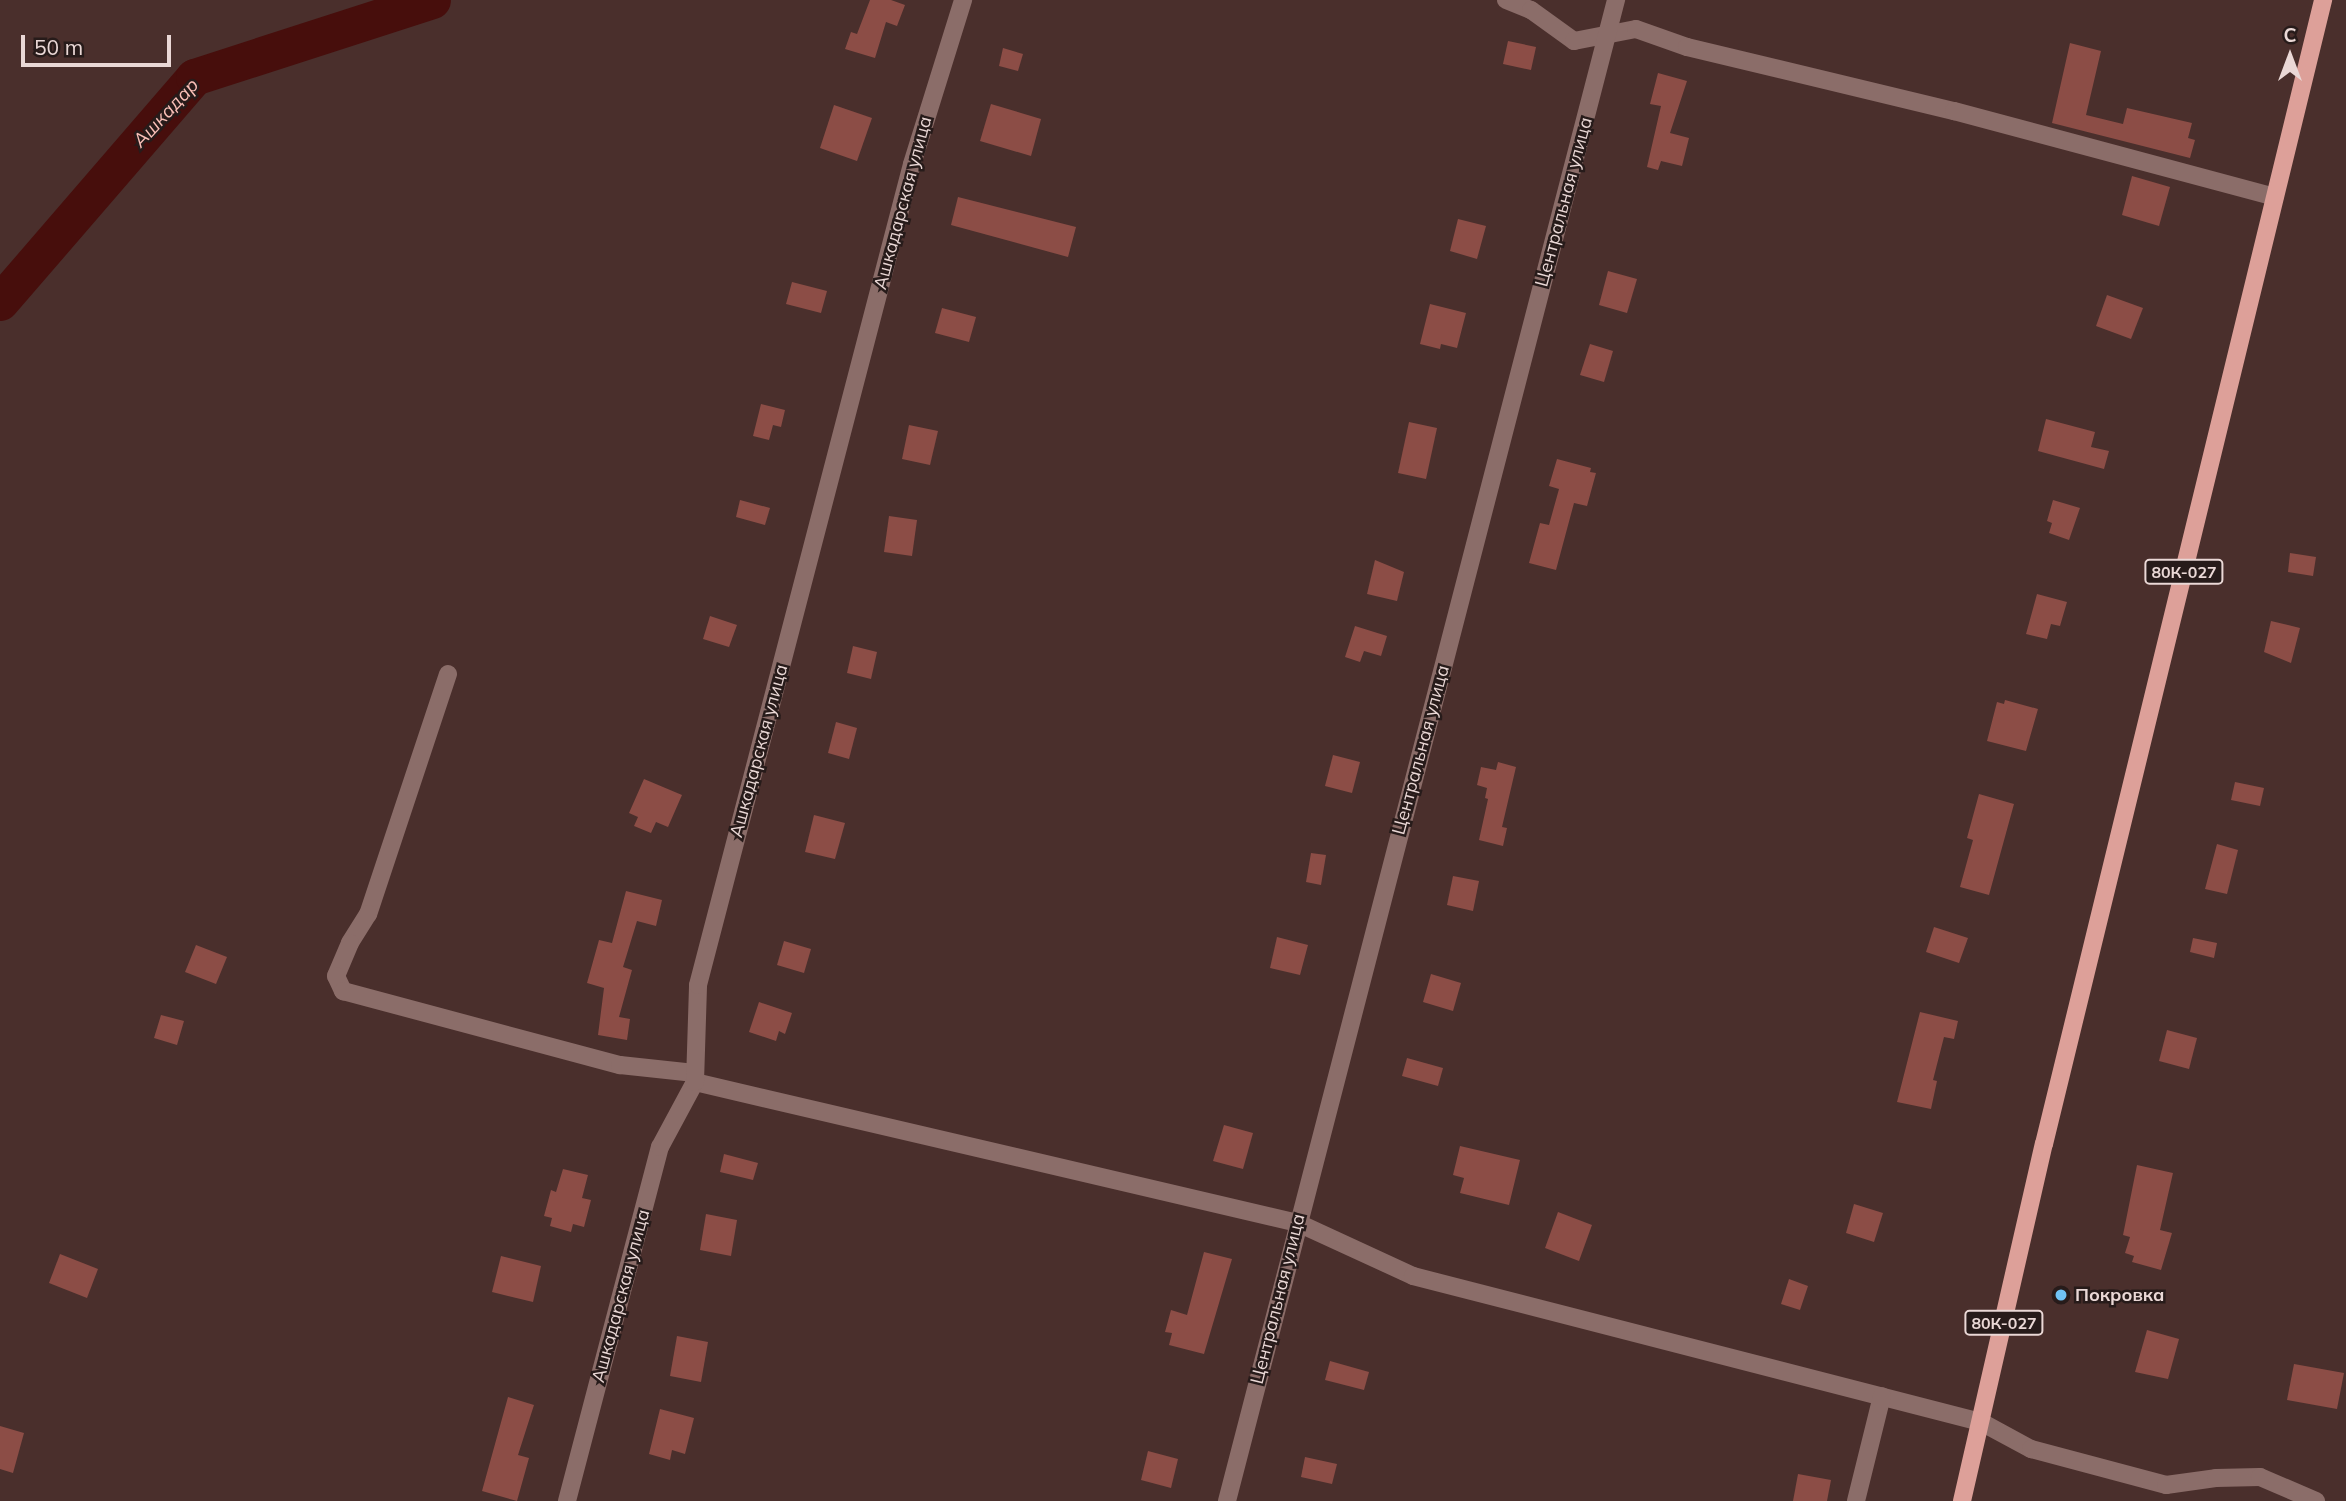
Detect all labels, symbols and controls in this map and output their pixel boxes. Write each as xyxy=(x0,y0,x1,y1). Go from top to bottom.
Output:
scale bar xyxy=(24,21,175,65)
north arrow xyxy=(2255,21,2325,91)
text: С xyxy=(2283,23,2297,47)
text: 50 m xyxy=(34,34,83,60)
water label: Ашкадар xyxy=(128,74,204,152)
street label: Ашкадарская улица xyxy=(869,114,937,292)
street label: Центральная улица xyxy=(1531,115,1597,289)
road number: 80К-027 xyxy=(2144,559,2224,584)
street label: Ашкадарская улица xyxy=(725,662,793,840)
street label: Центральная улица xyxy=(1388,663,1454,837)
street label: Ашкадарская улица xyxy=(587,1207,655,1385)
street label: Центральная улица xyxy=(1246,1212,1310,1386)
place label: Покровка xyxy=(2075,1284,2164,1306)
marker: Покровка xyxy=(2053,1287,2069,1303)
road number: 80К-027 xyxy=(1964,1310,2044,1336)

